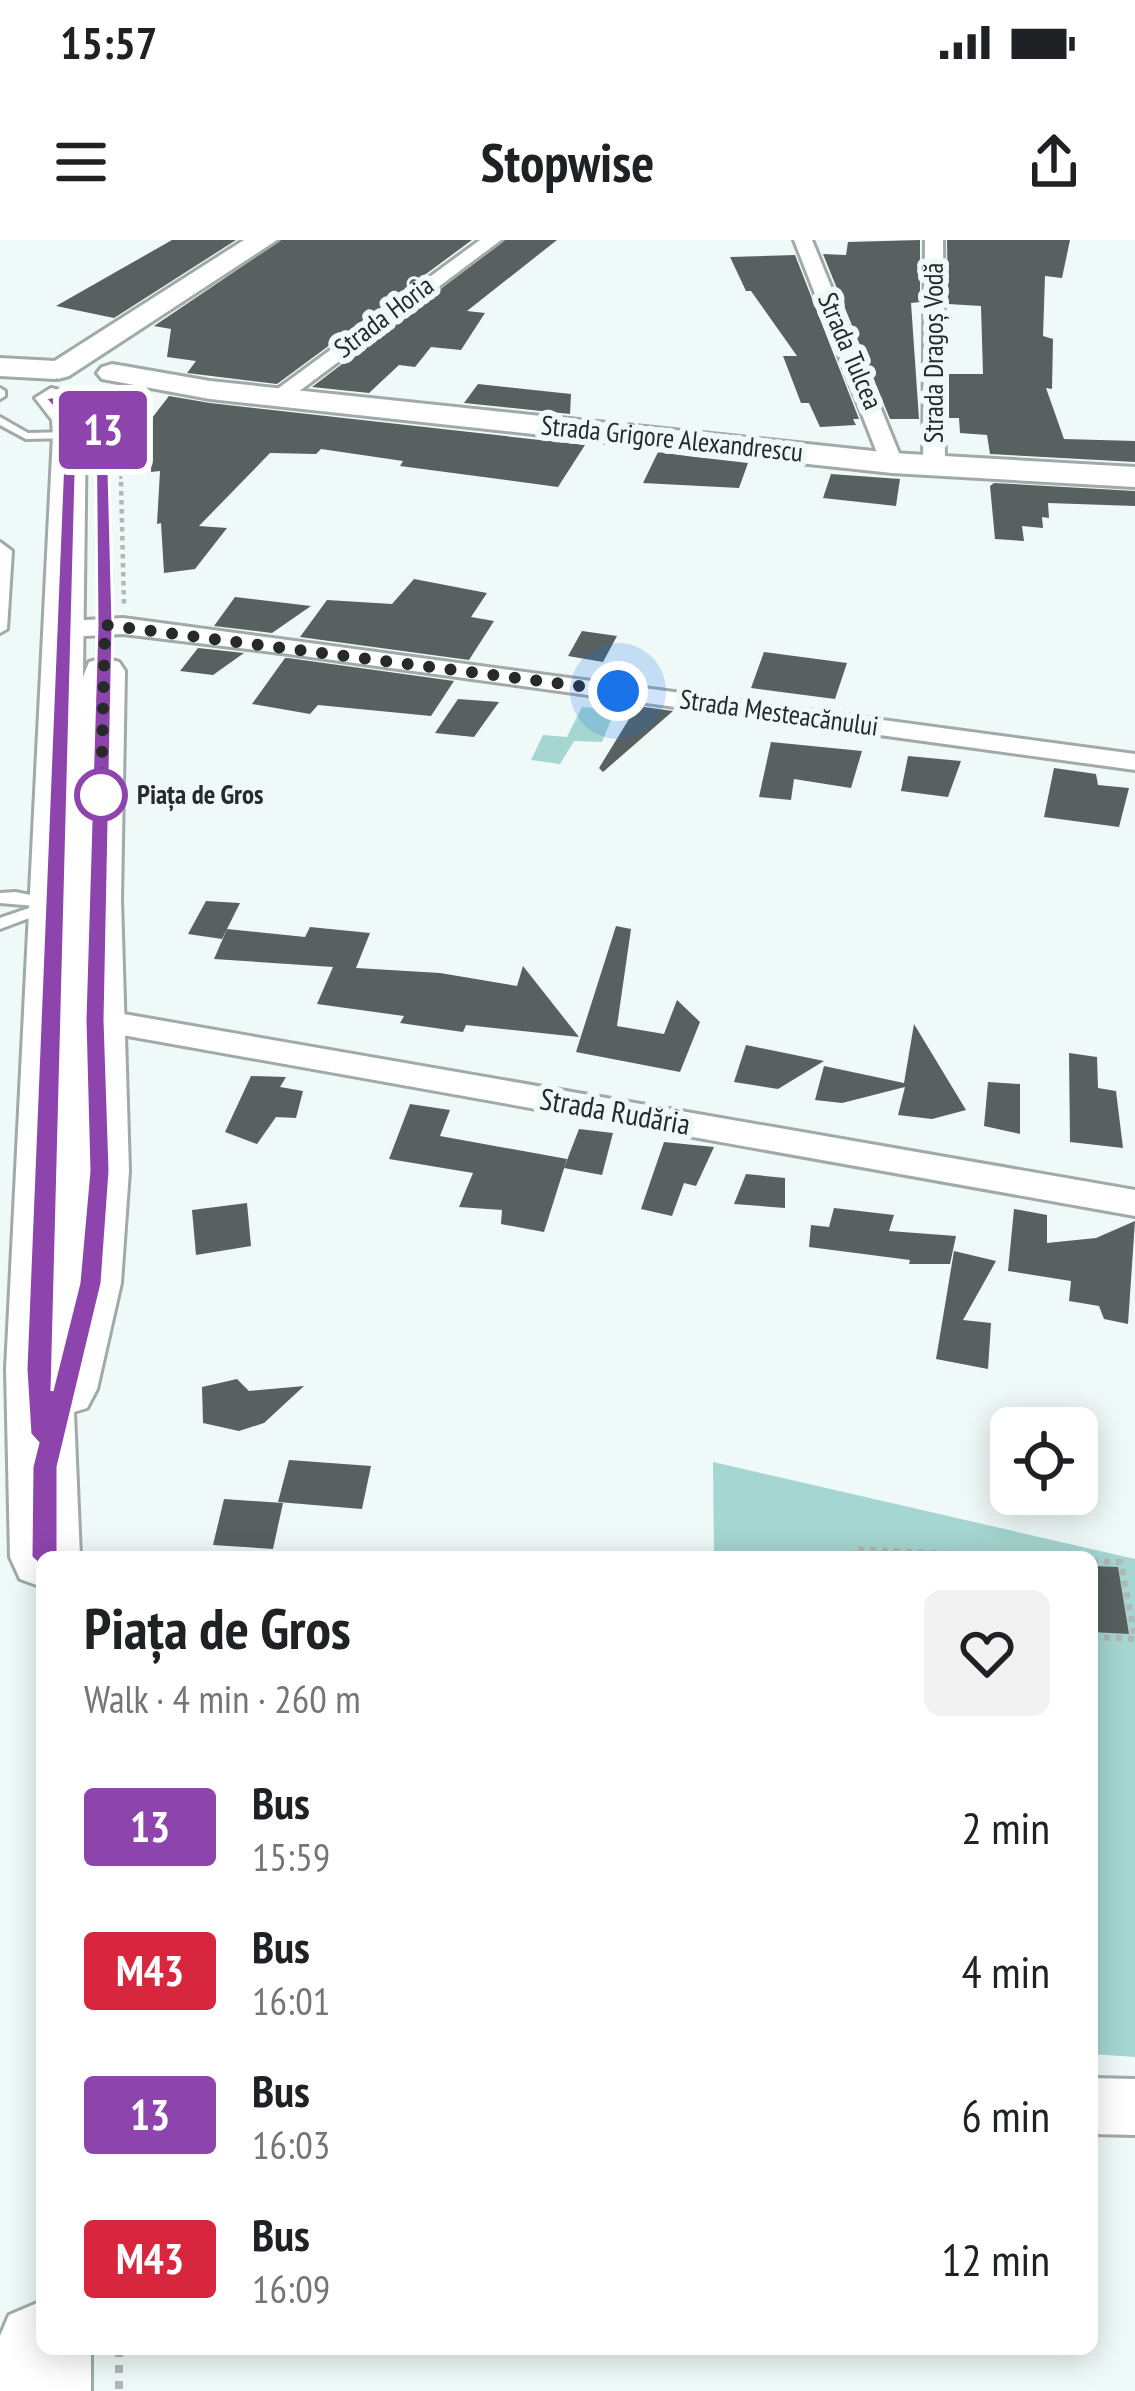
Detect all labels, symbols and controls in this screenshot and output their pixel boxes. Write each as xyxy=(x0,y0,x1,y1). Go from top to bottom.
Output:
text: 15:57 xyxy=(60,13,157,71)
text: Stopwise xyxy=(481,127,654,197)
icon: menu xyxy=(48,129,114,195)
icon: share xyxy=(1021,129,1087,195)
street label: Strada Dragoș Vodă xyxy=(916,263,950,443)
street label: Strada Horia xyxy=(327,268,440,365)
street label: Strada Tulcea xyxy=(811,287,891,414)
line badge: 13 xyxy=(49,391,157,469)
text: 13 xyxy=(83,402,123,457)
street label: Strada Grigore Alexandrescu xyxy=(540,407,805,469)
your location xyxy=(588,661,648,721)
street label: Strada Mesteacănului xyxy=(678,681,880,743)
marker: Piața de Gros xyxy=(76,770,126,820)
place label: Piața de Gros xyxy=(137,777,263,812)
street label: Strada Rudăria xyxy=(537,1078,693,1143)
map controls xyxy=(990,1407,1098,1515)
button: locate xyxy=(990,1407,1098,1515)
button: heart xyxy=(924,1590,1050,1716)
text: Piața de Gros xyxy=(84,1591,351,1665)
text: Walk · 4 min · 260 m xyxy=(84,1673,361,1724)
text: Bus xyxy=(252,1773,310,1831)
text: 2 min xyxy=(961,1798,1050,1856)
text: 13 xyxy=(130,1799,170,1854)
text: 15:59 xyxy=(252,1831,330,1882)
text: Bus xyxy=(252,1917,310,1975)
text: 4 min xyxy=(961,1942,1050,2000)
text: M43 xyxy=(116,1943,184,1998)
text: 16:01 xyxy=(252,1975,330,2026)
text: Bus xyxy=(252,2061,310,2119)
text: 6 min xyxy=(961,2086,1050,2144)
text: 13 xyxy=(130,2087,170,2142)
text: 16:03 xyxy=(252,2119,330,2170)
text: Bus xyxy=(252,2205,310,2263)
text: 12 min xyxy=(941,2230,1050,2288)
text: M43 xyxy=(116,2231,184,2286)
text: 16:09 xyxy=(252,2263,330,2314)

